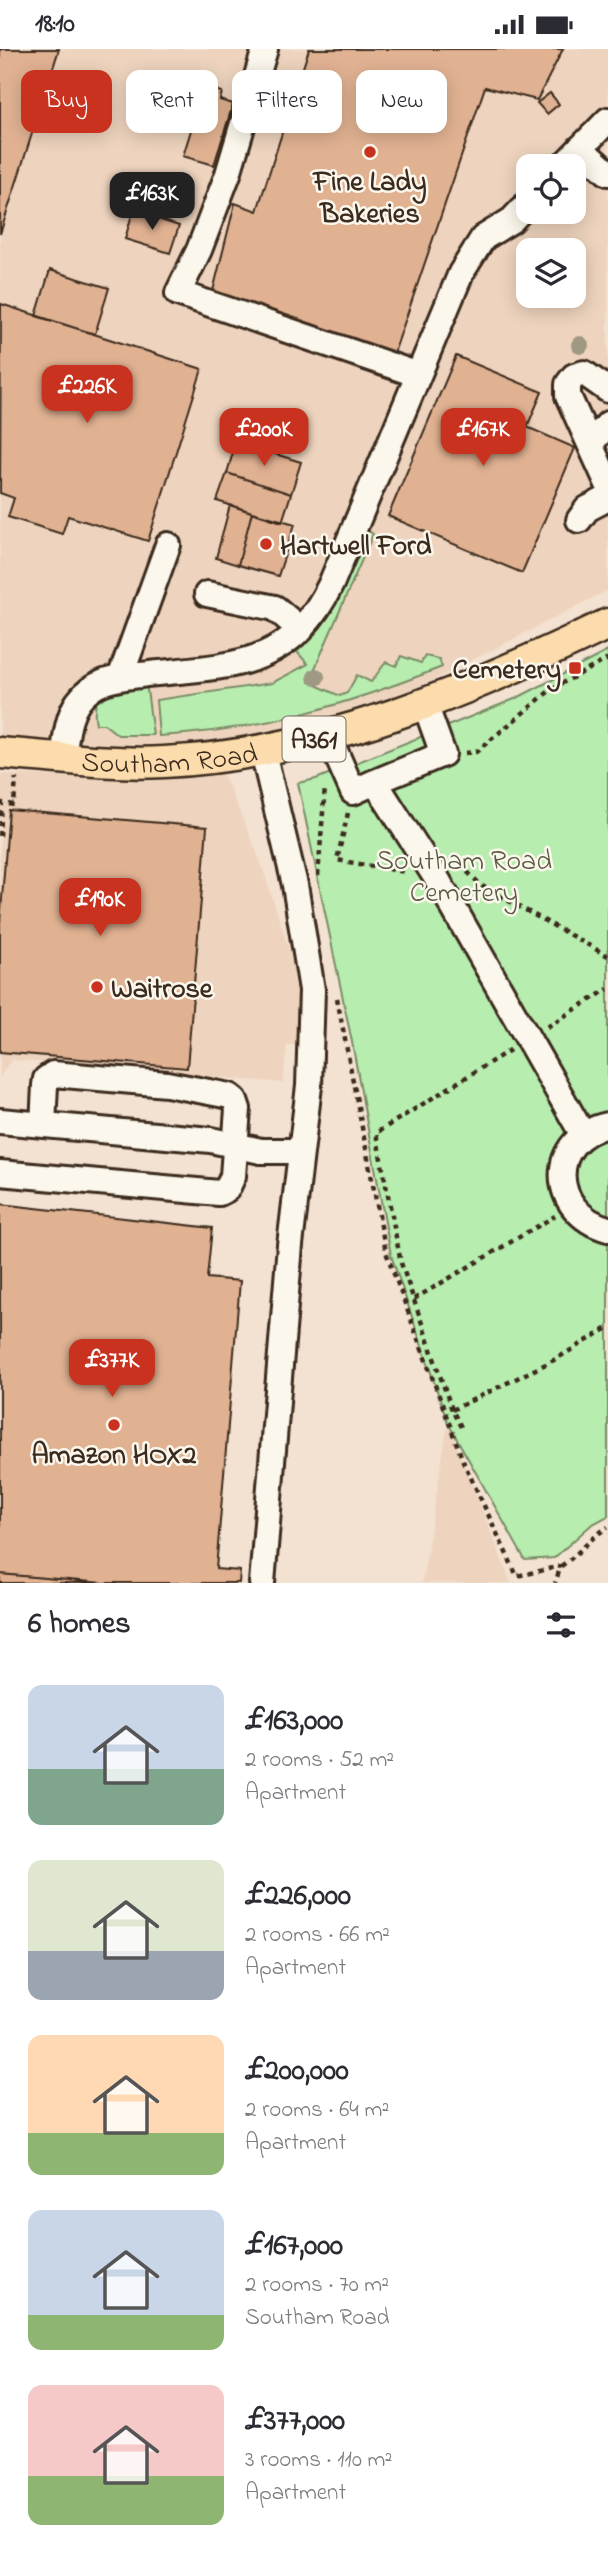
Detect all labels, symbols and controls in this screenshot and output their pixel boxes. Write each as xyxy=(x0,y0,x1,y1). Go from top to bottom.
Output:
text: 18:10 xyxy=(35,6,75,44)
chip: Buy xyxy=(21,70,112,133)
chip: Rent xyxy=(126,70,218,133)
chip: Filters xyxy=(232,70,342,133)
chip: New xyxy=(356,70,447,133)
marker: Fine Lady Bakeries xyxy=(362,144,378,160)
map controls xyxy=(516,154,586,308)
button: locate xyxy=(516,154,586,224)
place label: Fine Lady Bakeries xyxy=(311,163,427,236)
pin: £163K xyxy=(103,173,201,232)
text: £163K xyxy=(126,178,178,211)
button: layers xyxy=(516,238,586,308)
pin: £226K xyxy=(38,365,136,425)
text: £226K xyxy=(58,371,116,404)
pin: £200K xyxy=(215,409,313,468)
pin: £167K xyxy=(434,409,532,468)
text: £200K xyxy=(236,414,292,447)
text: £167K xyxy=(457,414,509,447)
place label: Hartwell Ford xyxy=(280,527,432,568)
marker: Hartwell Ford xyxy=(258,536,274,552)
place label: Cemetery xyxy=(453,651,561,692)
marker: Cemetery xyxy=(567,660,583,676)
road number: A361 xyxy=(282,717,346,761)
street label: Southam Road xyxy=(80,734,261,787)
park label: Southam Road Cemetery xyxy=(376,842,552,915)
pin: £190K xyxy=(51,879,149,938)
text: £190K xyxy=(75,884,125,917)
place label: Waitrose xyxy=(111,970,214,1011)
marker: Waitrose xyxy=(89,979,105,995)
pin: £377K xyxy=(63,1339,161,1399)
text: £377K xyxy=(85,1345,139,1378)
marker: Amazon HOX2 xyxy=(106,1417,122,1433)
place label: Amazon HOX2 xyxy=(32,1436,196,1477)
text: 6 homes xyxy=(28,1603,131,1647)
icon: filters xyxy=(542,1606,580,1644)
text: £163,000 xyxy=(245,1700,343,1744)
icon: home xyxy=(84,1713,168,1797)
text: 2 rooms · 52 m² xyxy=(245,1744,394,1777)
text: Apartment xyxy=(245,1777,346,1810)
text: £226,000 xyxy=(245,1875,351,1919)
icon: home xyxy=(84,1888,168,1972)
text: 2 rooms · 66 m² xyxy=(245,1919,390,1952)
text: Apartment xyxy=(245,1952,346,1985)
text: £200,000 xyxy=(245,2050,349,2094)
icon: home xyxy=(84,2063,168,2147)
text: 2 rooms · 64 m² xyxy=(245,2094,389,2127)
text: Apartment xyxy=(245,2127,346,2160)
text: £167,000 xyxy=(245,2225,343,2269)
icon: home xyxy=(84,2238,168,2322)
text: 2 rooms · 70 m² xyxy=(245,2269,389,2302)
text: Southam Road xyxy=(245,2302,390,2335)
text: £377,000 xyxy=(245,2400,345,2444)
icon: home xyxy=(84,2413,168,2497)
text: 3 rooms · 110 m² xyxy=(245,2444,392,2477)
text: Apartment xyxy=(245,2477,346,2510)

